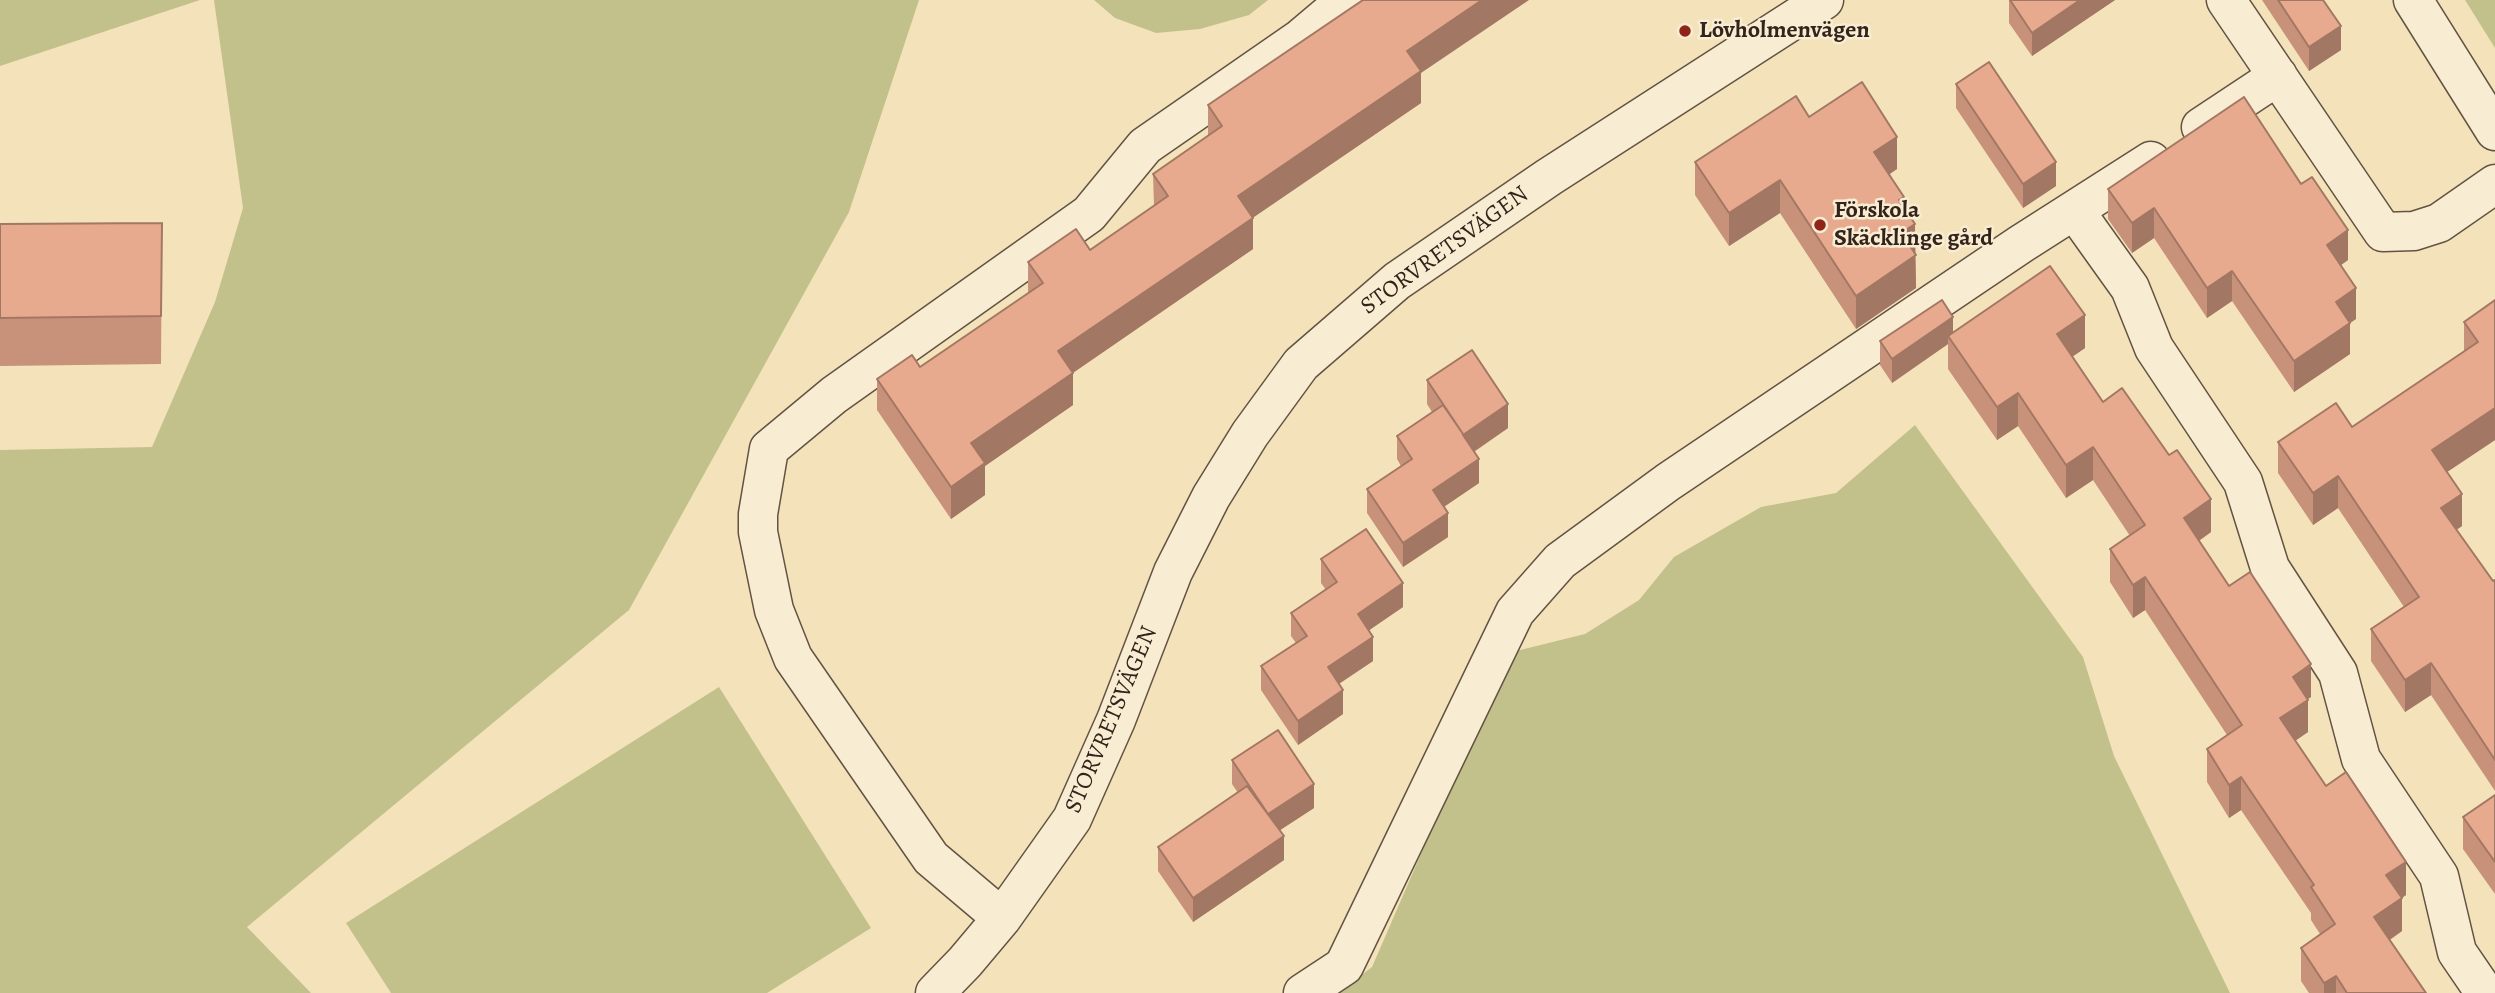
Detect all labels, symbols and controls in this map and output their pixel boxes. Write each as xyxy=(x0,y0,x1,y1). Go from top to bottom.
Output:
place label: Lövholmenvägen xyxy=(1699,17,1870,45)
marker: Lövholmenvägen xyxy=(1677,23,1693,39)
street label: STORVRETSVÄGEN xyxy=(1356,180,1534,322)
place label: Förskola Skäcklinge gård xyxy=(1834,197,1993,253)
marker: Förskola Skäcklinge gård xyxy=(1812,217,1828,233)
street label: STORVRETSVÄGEN xyxy=(1060,622,1164,818)

